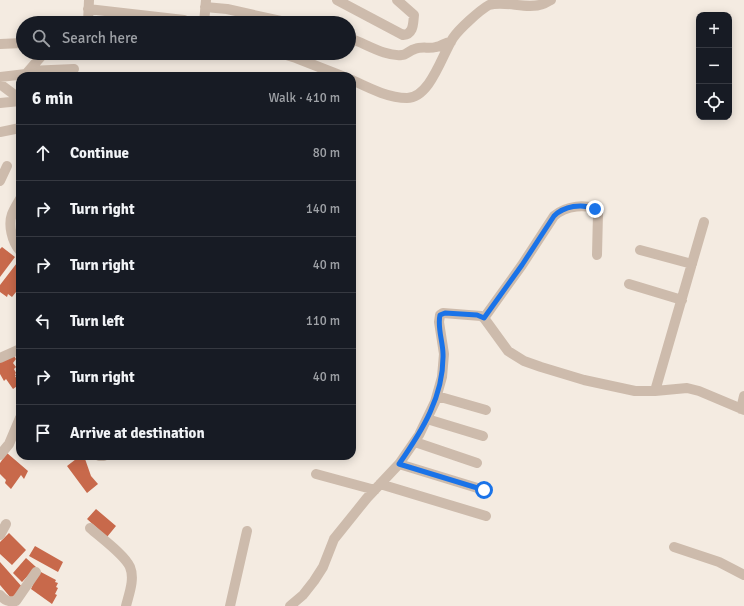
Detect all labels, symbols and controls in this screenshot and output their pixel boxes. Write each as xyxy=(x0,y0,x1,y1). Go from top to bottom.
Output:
map controls xyxy=(696,12,732,120)
button: + xyxy=(696,12,732,48)
search box xyxy=(16,16,356,60)
icon: search xyxy=(30,27,52,49)
text: Search here xyxy=(62,29,138,47)
button: − xyxy=(696,48,732,84)
button: locate xyxy=(696,84,732,120)
text: 6 min xyxy=(32,88,73,109)
text: Walk · 410 m xyxy=(269,90,340,106)
icon: ahead xyxy=(32,142,54,164)
text: Continue xyxy=(70,144,129,162)
text: 80 m xyxy=(313,145,340,161)
icon: right xyxy=(32,198,54,220)
text: Turn right xyxy=(70,200,135,218)
route end xyxy=(586,200,604,218)
text: 140 m xyxy=(306,201,340,217)
icon: right xyxy=(32,254,54,276)
text: Turn right xyxy=(70,256,135,274)
text: 40 m xyxy=(313,257,340,273)
icon: left xyxy=(32,310,54,332)
text: Turn left xyxy=(70,312,124,330)
text: 110 m xyxy=(306,313,340,329)
icon: right xyxy=(32,366,54,388)
text: Turn right xyxy=(70,368,135,386)
text: 40 m xyxy=(313,369,340,385)
icon: arrive xyxy=(32,422,54,444)
text: Arrive at destination xyxy=(70,424,205,442)
route start xyxy=(475,481,493,499)

